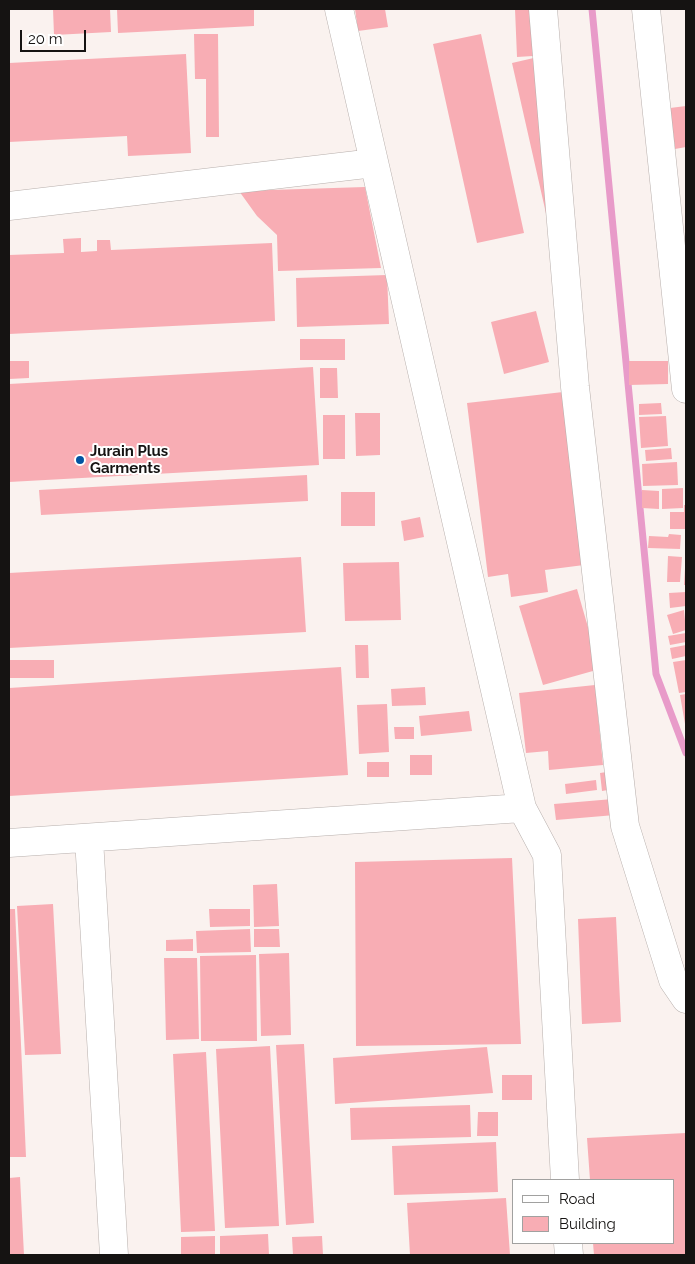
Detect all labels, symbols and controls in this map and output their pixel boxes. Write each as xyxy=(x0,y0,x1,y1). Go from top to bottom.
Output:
scale bar xyxy=(22,20,89,52)
text: 20 m xyxy=(28,30,63,48)
place label: Jurain Plus Garments xyxy=(90,442,168,477)
marker: Jurain Plus Garments xyxy=(74,454,86,466)
legend xyxy=(512,1179,675,1244)
text: Road xyxy=(559,1190,595,1208)
text: Building xyxy=(559,1215,616,1233)

